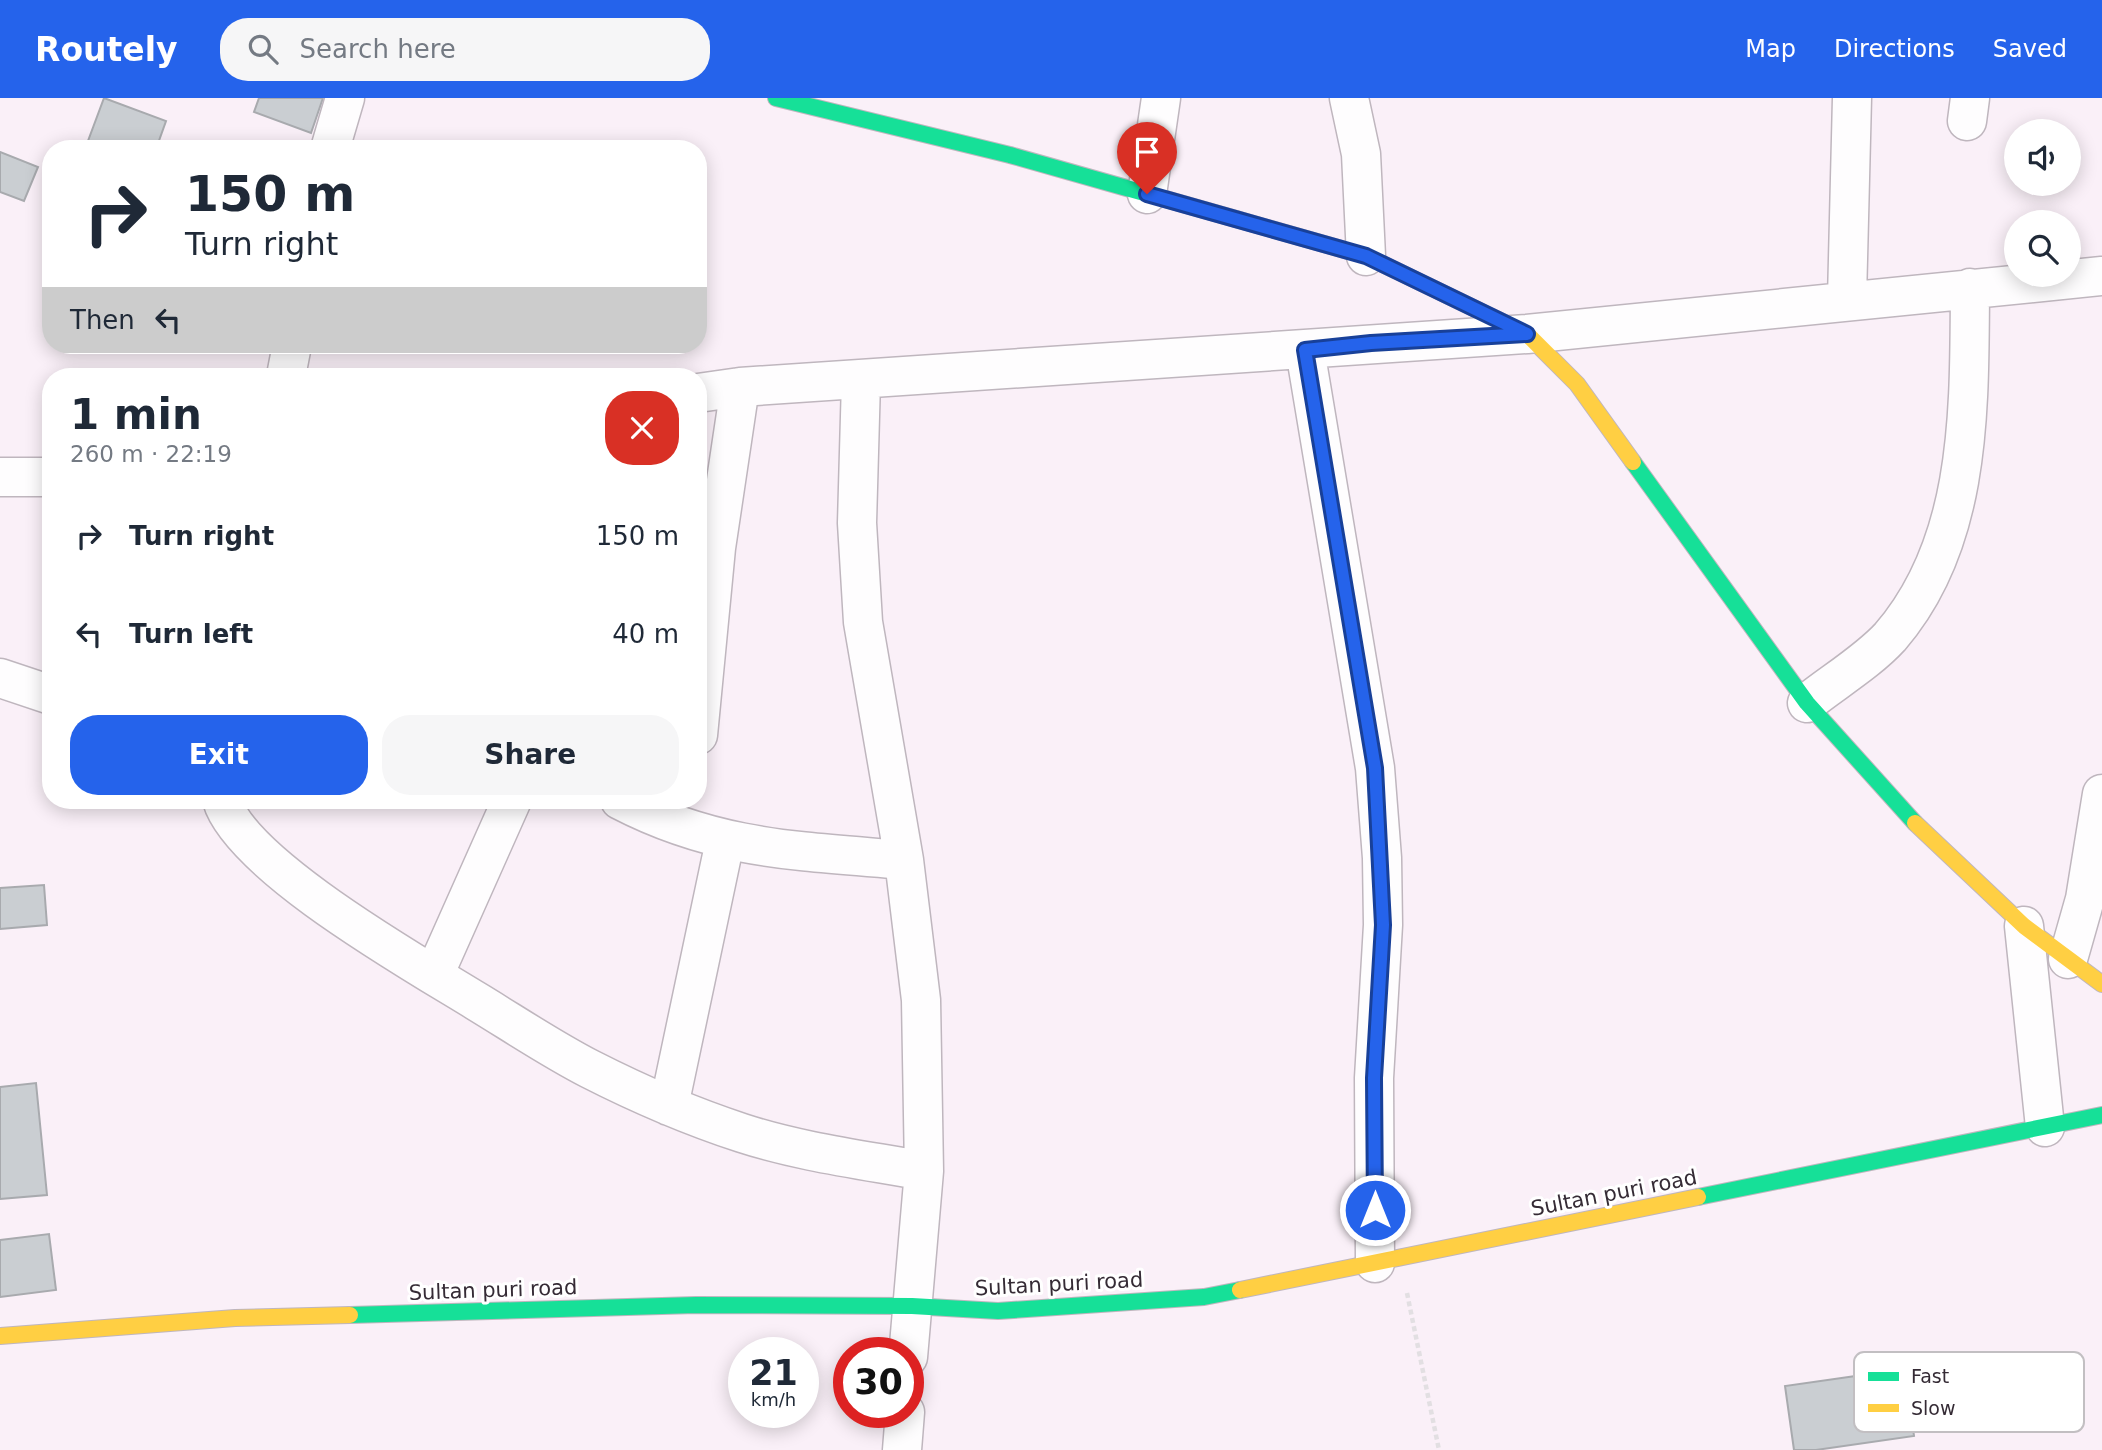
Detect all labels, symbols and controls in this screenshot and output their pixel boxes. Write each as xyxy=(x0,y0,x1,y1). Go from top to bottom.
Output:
search box xyxy=(220,18,710,81)
text: Routely xyxy=(35,30,178,69)
icon: search xyxy=(244,30,282,68)
text: Search here xyxy=(300,34,456,64)
text: Map xyxy=(1745,35,1796,63)
text: Directions xyxy=(1834,35,1955,63)
text: Saved xyxy=(1993,35,2067,63)
map controls xyxy=(2004,119,2081,287)
button: sound xyxy=(2004,119,2081,196)
pin xyxy=(1117,122,1177,194)
icon: arrive xyxy=(1128,133,1166,171)
text: 150 m xyxy=(185,166,355,223)
icon: right xyxy=(70,168,161,259)
button: search xyxy=(2004,210,2081,287)
text: Turn right xyxy=(185,225,338,263)
icon: left xyxy=(149,301,187,339)
text: Then xyxy=(70,305,135,335)
text: 1 min xyxy=(70,390,202,439)
button: close xyxy=(605,391,679,465)
text: 260 m · 22:19 xyxy=(70,441,232,467)
icon: right xyxy=(70,517,108,555)
text: Turn right xyxy=(129,521,274,551)
text: 150 m xyxy=(596,521,679,551)
icon: left xyxy=(70,615,108,653)
text: Turn left xyxy=(129,619,253,649)
text: 40 m xyxy=(612,619,679,649)
button: Exit xyxy=(70,715,368,795)
button: Share xyxy=(382,715,679,795)
street label: Sultan puri road xyxy=(1529,1165,1699,1221)
position arrow xyxy=(1338,1173,1412,1247)
street label: Sultan puri road xyxy=(974,1268,1144,1300)
street label: Sultan puri road xyxy=(408,1275,578,1305)
speed limit sign: 30 xyxy=(833,1337,924,1428)
legend xyxy=(1854,1352,2084,1432)
text: 21 xyxy=(749,1353,798,1393)
text: Fast xyxy=(1911,1365,1949,1387)
text: km/h xyxy=(751,1389,796,1410)
text: Slow xyxy=(1911,1397,1956,1419)

